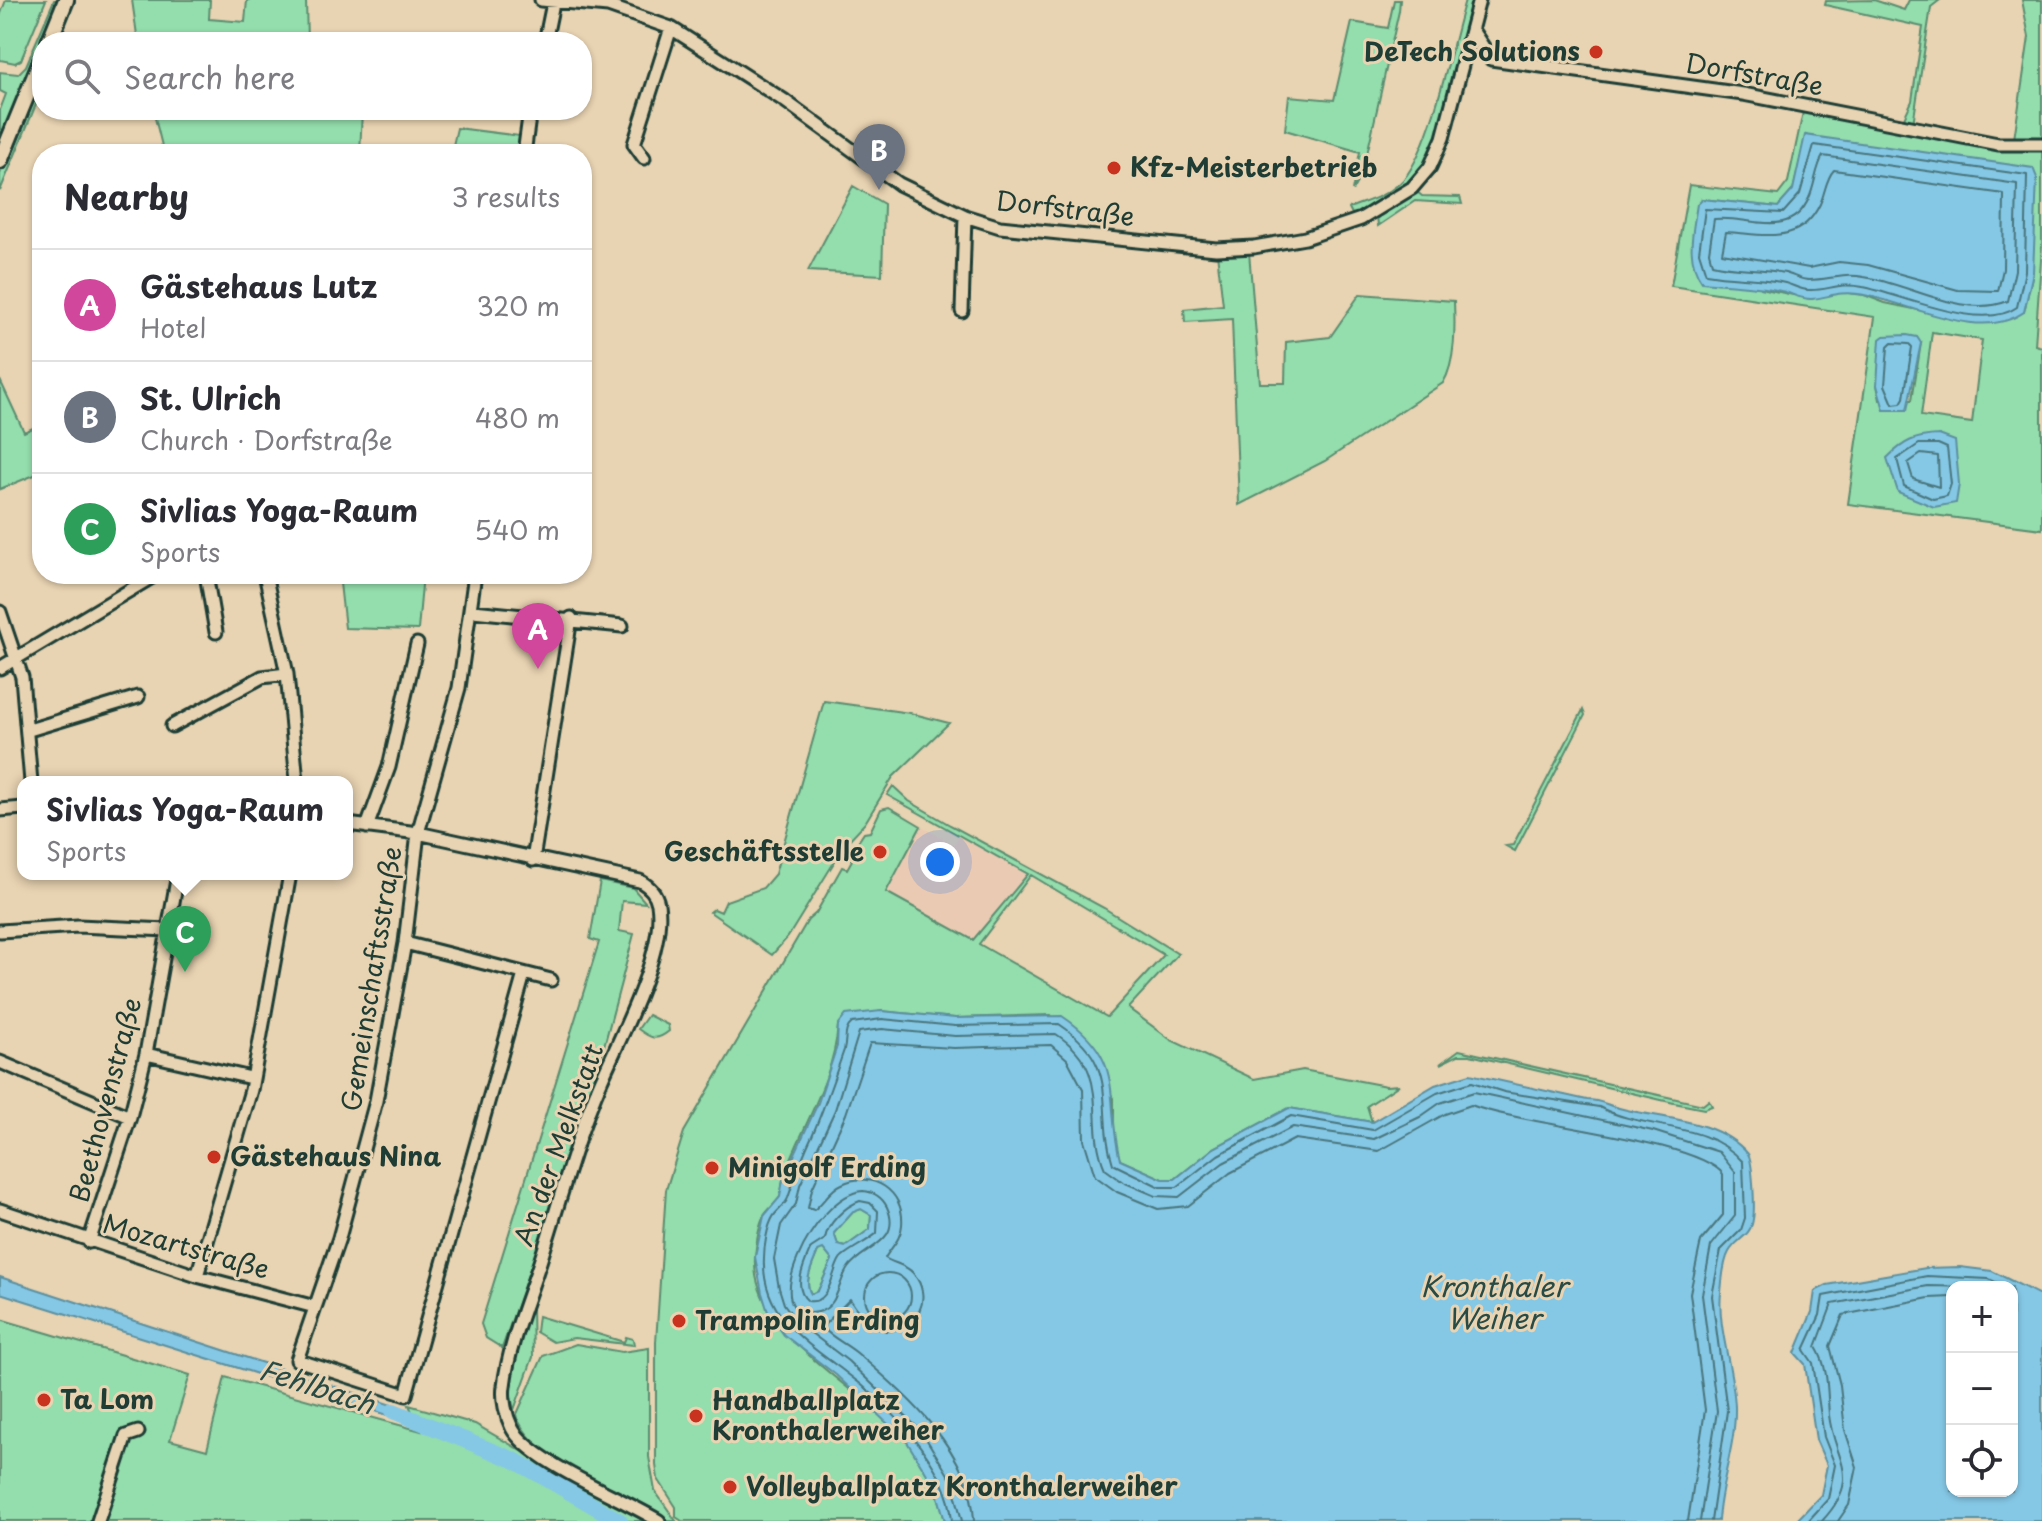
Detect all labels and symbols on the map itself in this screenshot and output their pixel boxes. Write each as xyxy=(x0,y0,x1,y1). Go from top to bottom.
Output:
place label: DeTech Solutions xyxy=(1364,31,1580,70)
street label: Dorfstraße xyxy=(1682,42,1826,105)
marker: DeTech Solutions xyxy=(1587,43,1605,61)
pin: B xyxy=(853,124,905,190)
place label: Kfz-Meisterbetrieb xyxy=(1130,147,1377,186)
marker: Kfz-Meisterbetrieb xyxy=(1105,159,1123,177)
street label: Dorfstraße xyxy=(993,180,1137,235)
pin: A xyxy=(512,603,564,669)
place label: Geschäftsstelle xyxy=(664,831,864,870)
your location xyxy=(920,842,960,882)
street label: Gemeinschaftsstraße xyxy=(330,843,411,1114)
marker: Geschäftsstelle xyxy=(871,843,889,861)
pin: C xyxy=(159,906,211,972)
street label: Beethovenstraße xyxy=(58,993,151,1206)
street label: An der Melkstatt xyxy=(503,1038,612,1251)
place label: Gästehaus Nina xyxy=(230,1136,441,1175)
place label: Minigolf Erding xyxy=(728,1147,926,1186)
marker: Gästehaus Nina xyxy=(205,1148,223,1166)
marker: Minigolf Erding xyxy=(703,1159,721,1177)
street label: Mozartstraße xyxy=(98,1203,274,1288)
water label: Kronthaler Weiher xyxy=(1421,1264,1571,1339)
place label: Trampolin Erding xyxy=(695,1300,920,1339)
marker: Trampolin Erding xyxy=(670,1312,688,1330)
water label: Fehlbach xyxy=(254,1347,381,1425)
place label: Ta Lom xyxy=(60,1379,154,1418)
place label: Handballplatz Kronthalerweiher xyxy=(712,1380,944,1449)
marker: Ta Lom xyxy=(35,1391,53,1409)
marker: Handballplatz Kronthalerweiher xyxy=(687,1407,705,1425)
place label: Volleyballplatz Kronthalerweiher xyxy=(746,1466,1178,1505)
marker: Volleyballplatz Kronthalerweiher xyxy=(721,1478,739,1496)

